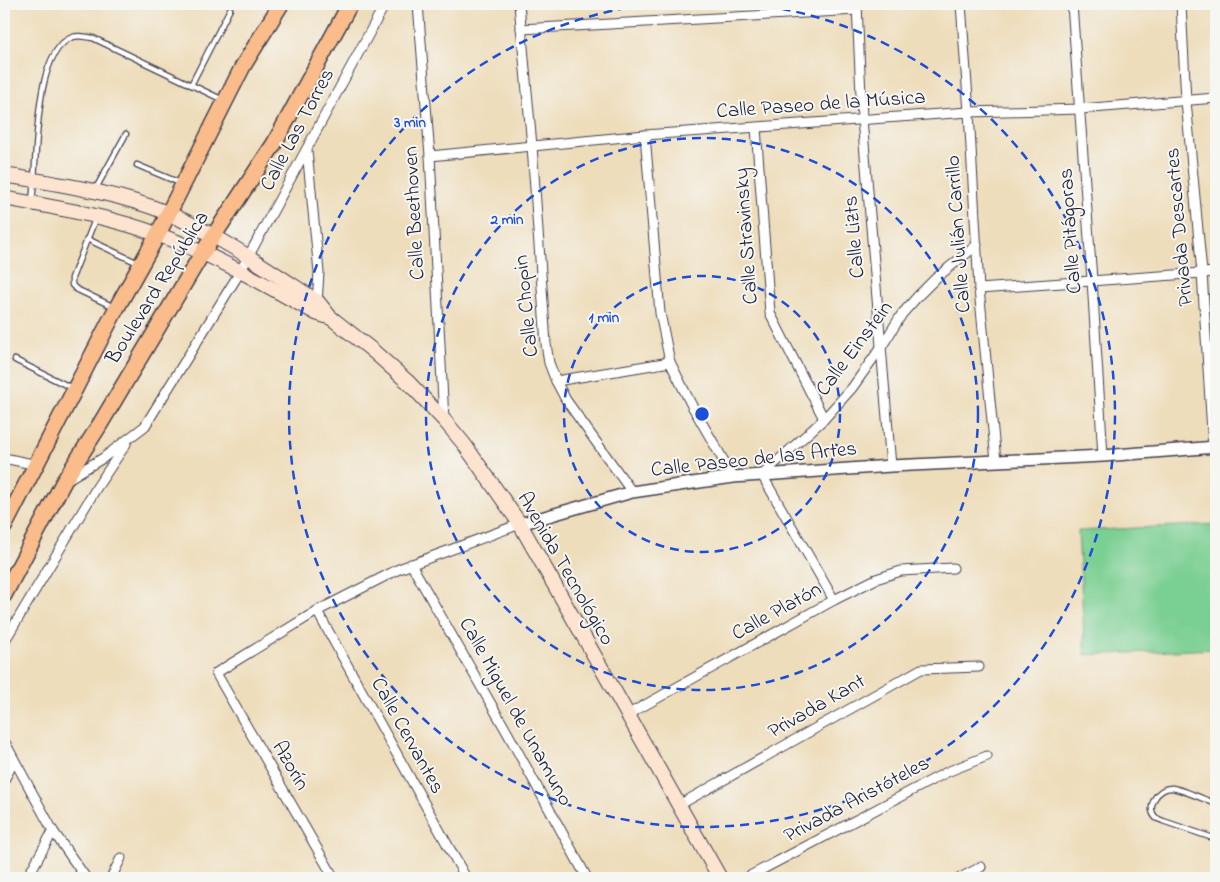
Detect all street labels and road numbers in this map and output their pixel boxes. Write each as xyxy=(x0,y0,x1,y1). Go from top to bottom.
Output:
street label: Calle Las Torres xyxy=(253,63,343,197)
street label: Calle Paseo de la Música xyxy=(715,83,927,127)
street label: Calle Beethoven xyxy=(397,145,433,281)
street label: Privada Descartes xyxy=(1158,147,1202,307)
street label: Calle Julián Carrillo xyxy=(939,154,979,314)
street label: Calle Stravinsky xyxy=(727,167,769,305)
street label: Calle Pitágoras xyxy=(1052,167,1092,295)
street label: Calle Lizts xyxy=(836,195,874,279)
street label: Boulevard República xyxy=(98,206,217,371)
street label: Calle Chopin xyxy=(507,253,547,359)
street label: Calle Einstein xyxy=(809,295,901,403)
street label: Calle Paseo de las Artes xyxy=(650,434,858,486)
street label: Avenida Tecnológico xyxy=(507,487,621,652)
street label: Calle Platón xyxy=(727,575,827,649)
street label: Calle Miguel de Unamuno xyxy=(449,612,579,813)
street label: Privada Kant xyxy=(763,667,871,747)
street label: Calle Cervantes xyxy=(363,672,451,800)
street label: Azorín xyxy=(264,735,316,797)
street label: Privada Aristóteles xyxy=(779,749,935,851)

